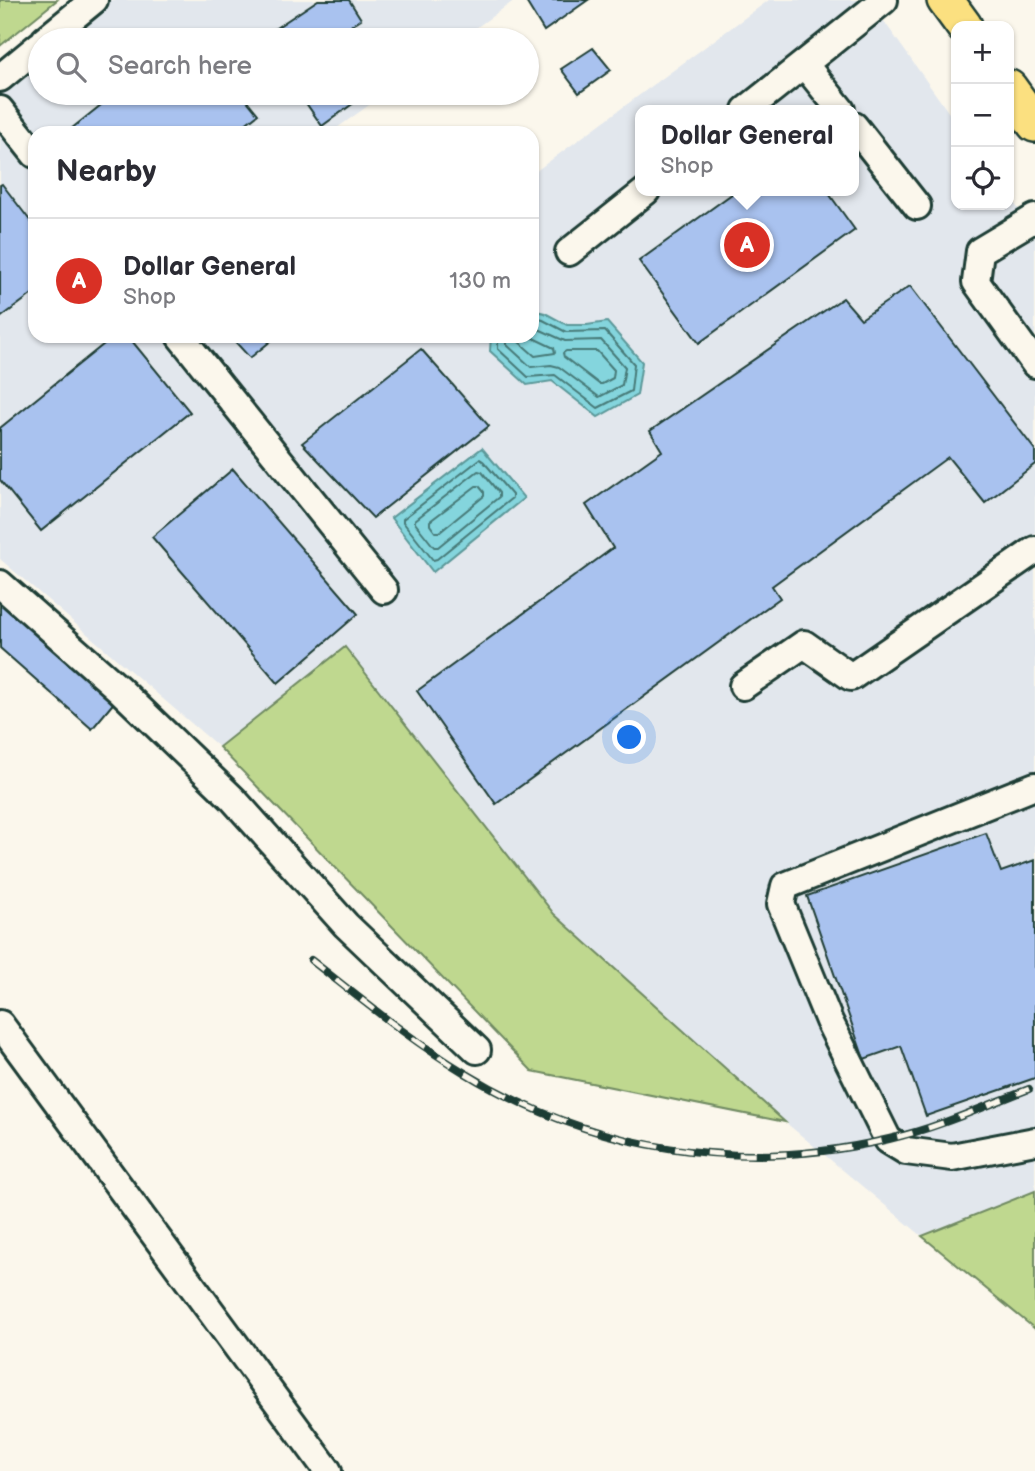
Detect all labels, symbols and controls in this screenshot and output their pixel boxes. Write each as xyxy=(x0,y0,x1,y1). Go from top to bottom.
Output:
map controls xyxy=(951,21,1014,210)
button: + xyxy=(951,21,1014,84)
search box xyxy=(28,28,539,105)
icon: search xyxy=(52,48,90,86)
text: Search here xyxy=(108,51,252,82)
button: − xyxy=(951,84,1014,147)
popup xyxy=(635,105,859,196)
text: Dollar General xyxy=(660,121,834,152)
button: locate xyxy=(951,147,1014,210)
text: Shop xyxy=(660,152,714,180)
text: Nearby xyxy=(56,154,156,190)
pin: A xyxy=(724,219,770,271)
text: Dollar General xyxy=(123,252,296,283)
text: A xyxy=(72,267,86,295)
text: 130 m xyxy=(449,267,511,295)
text: Shop xyxy=(123,283,176,311)
your location xyxy=(612,720,646,754)

